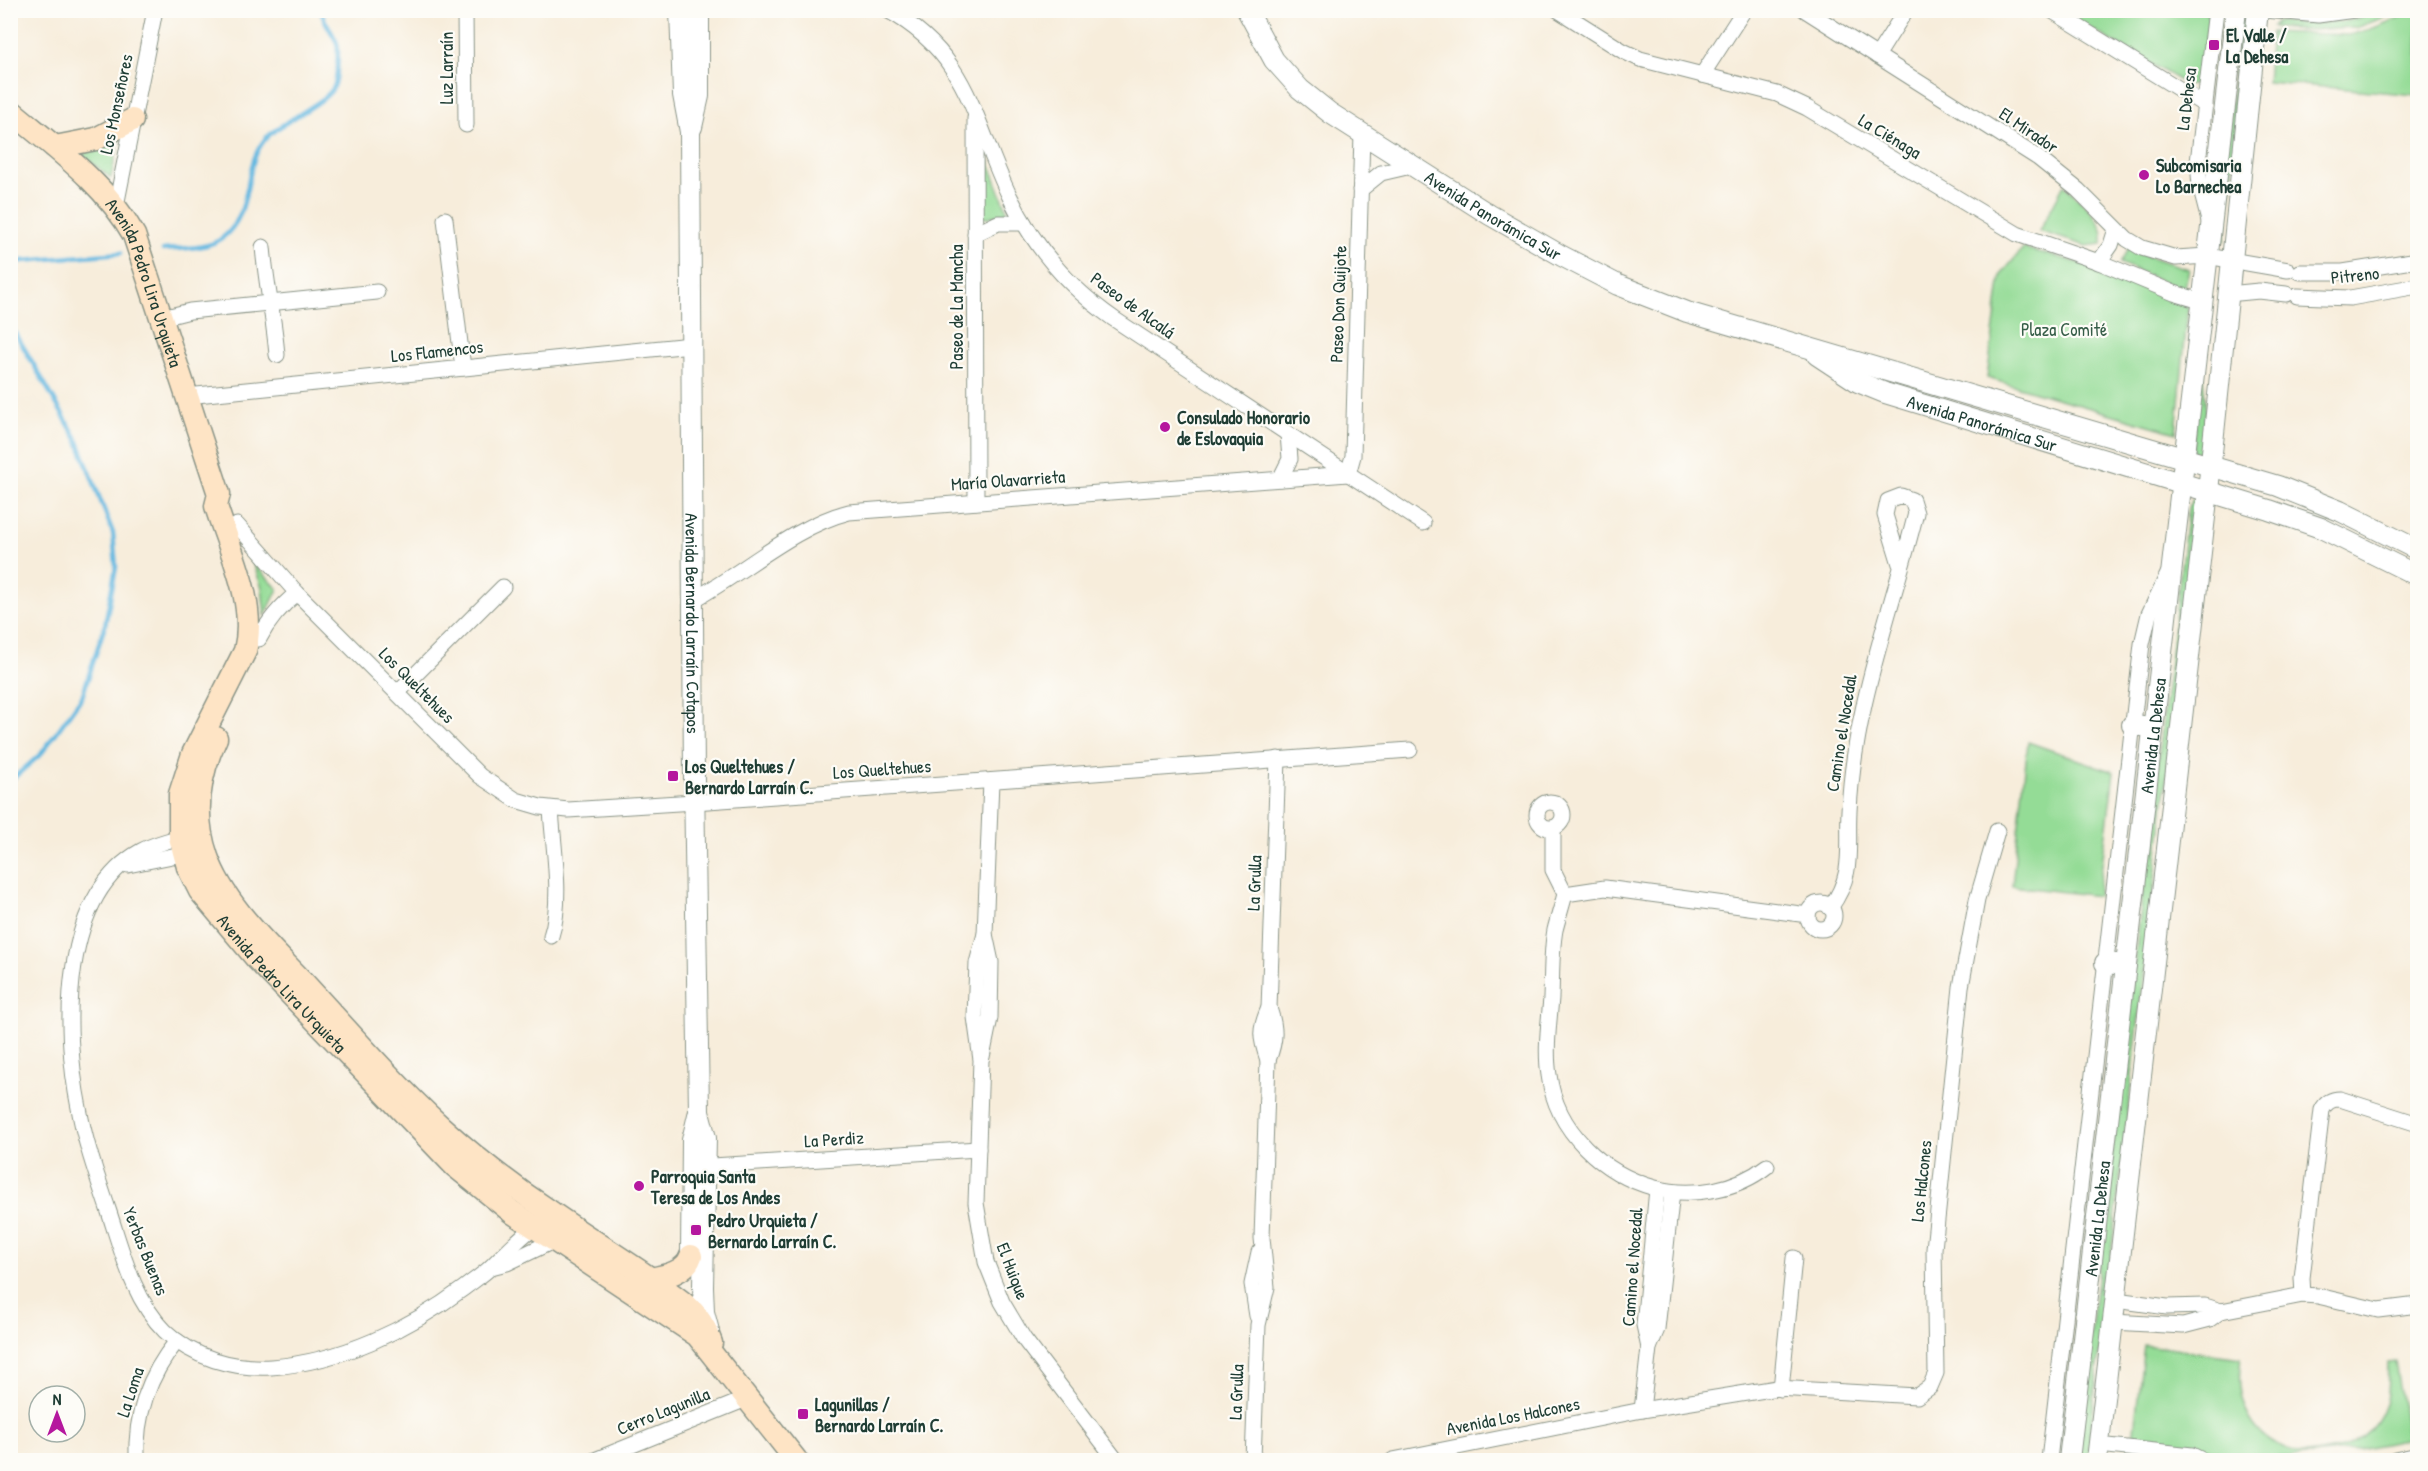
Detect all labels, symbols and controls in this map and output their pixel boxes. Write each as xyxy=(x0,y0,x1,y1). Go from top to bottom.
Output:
place label: El Valle / La Dehesa xyxy=(2226,23,2289,69)
street label: Luz Larraín xyxy=(434,32,459,104)
marker: El Valle / La Dehesa xyxy=(2207,38,2221,52)
street label: Los Monseñores xyxy=(93,52,139,156)
street label: La Dehesa xyxy=(2170,67,2202,131)
street label: El Mirador xyxy=(1994,101,2064,159)
street label: La Ciénaga xyxy=(1854,107,1926,165)
place label: Subcomisaria Lo Barnechea xyxy=(2156,153,2242,199)
street label: Avenida Panorámica Sur xyxy=(1420,164,1567,266)
marker: Subcomisaria Lo Barnechea xyxy=(2137,168,2151,182)
street label: Avenida Pedro Lira Urquieta xyxy=(100,192,189,370)
street label: Paseo de La Mancha xyxy=(944,245,969,369)
street label: Paseo Don Quijote xyxy=(1323,245,1353,363)
street label: Pitreno xyxy=(2330,260,2380,290)
street label: Paseo de Alcalá xyxy=(1086,266,1180,344)
park label: Plaza Comité xyxy=(2021,317,2107,342)
street label: Los Flamencos xyxy=(390,334,484,368)
street label: Avenida Panorámica Sur xyxy=(1904,388,2060,457)
place label: Consulado Honorario de Eslovaquia xyxy=(1177,405,1311,452)
marker: Consulado Honorario de Eslovaquia xyxy=(1158,420,1172,434)
street label: María Olavarrieta xyxy=(950,464,1066,496)
street label: Avenida Bernardo Larraín Cotapos xyxy=(680,513,706,734)
street label: Los Queltehues xyxy=(373,641,461,729)
street label: Camino el Nocedal xyxy=(1819,672,1863,794)
street label: Avenida La Dehesa xyxy=(2133,677,2171,795)
street label: Los Queltehues xyxy=(832,753,932,785)
place label: Los Queltehues / Bernardo Larraín C. xyxy=(685,754,814,800)
marker: Los Queltehues / Bernardo Larraín C. xyxy=(666,769,680,783)
street label: La Grulla xyxy=(1241,855,1267,911)
street label: Avenida Pedro Lira Urquieta xyxy=(212,908,353,1058)
street label: La Perdiz xyxy=(803,1124,865,1154)
street label: Los Halcones xyxy=(1904,1139,1938,1223)
street label: Avenida La Dehesa xyxy=(2078,1160,2116,1278)
place label: Parroquia Santa Teresa de Los Andes xyxy=(650,1164,780,1210)
marker: Parroquia Santa Teresa de Los Andes xyxy=(632,1179,646,1193)
street label: Yerbas Buenas xyxy=(117,1203,175,1299)
street label: Camino el Nocedal xyxy=(1615,1207,1649,1327)
place label: Pedro Urquieta / Bernardo Larraín C. xyxy=(708,1208,837,1254)
marker: Pedro Urquieta / Bernardo Larraín C. xyxy=(689,1223,703,1237)
street label: El Huique xyxy=(991,1239,1035,1303)
street label: La Loma xyxy=(110,1364,150,1420)
street label: La Grulla xyxy=(1223,1364,1249,1420)
street label: Cerro Lagunilla xyxy=(613,1381,713,1441)
north arrow xyxy=(27,1384,87,1444)
text: N xyxy=(53,1388,62,1410)
street label: Avenida Los Halcones xyxy=(1444,1391,1582,1441)
place label: Lagunillas / Bernardo Larraín C. xyxy=(815,1392,944,1438)
marker: Lagunillas / Bernardo Larraín C. xyxy=(796,1407,810,1421)

